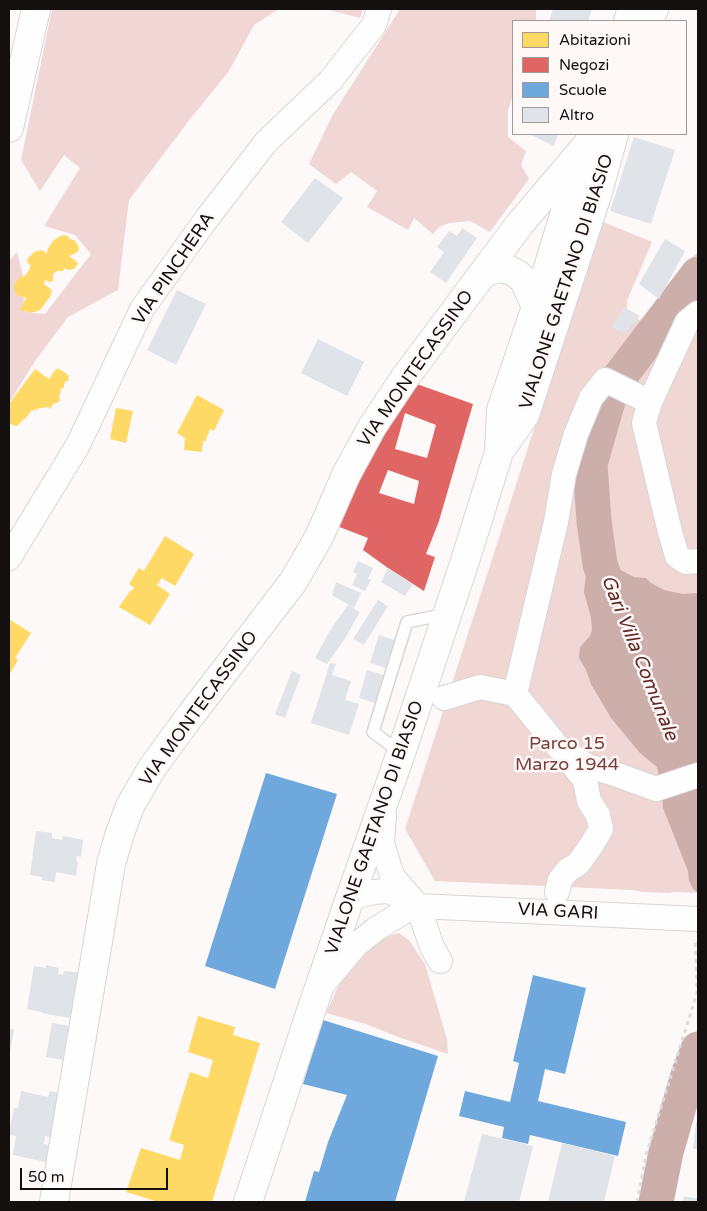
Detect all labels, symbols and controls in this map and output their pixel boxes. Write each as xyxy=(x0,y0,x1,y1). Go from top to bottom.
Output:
legend xyxy=(512,20,687,135)
text: Abitazioni xyxy=(559,31,631,49)
text: Negozi xyxy=(559,56,609,74)
text: Scuole xyxy=(559,81,607,99)
text: Altro xyxy=(559,106,594,124)
street label: VIALONE GAETANO DI BIASIO xyxy=(515,152,619,412)
street label: VIA PINCHERA xyxy=(128,209,220,329)
street label: VIA MONTECASSINO xyxy=(354,286,478,452)
water label: Gari Villa Comunale xyxy=(595,572,683,744)
street label: VIA MONTECASSINO xyxy=(135,627,263,791)
street label: VIALONE GAETANO DI BIASIO xyxy=(321,698,429,958)
park label: Parco 15 Marzo 1944 xyxy=(515,733,619,776)
street label: VIA GARI xyxy=(517,899,599,925)
scale bar xyxy=(22,1158,170,1190)
text: 50 m xyxy=(28,1168,65,1186)

